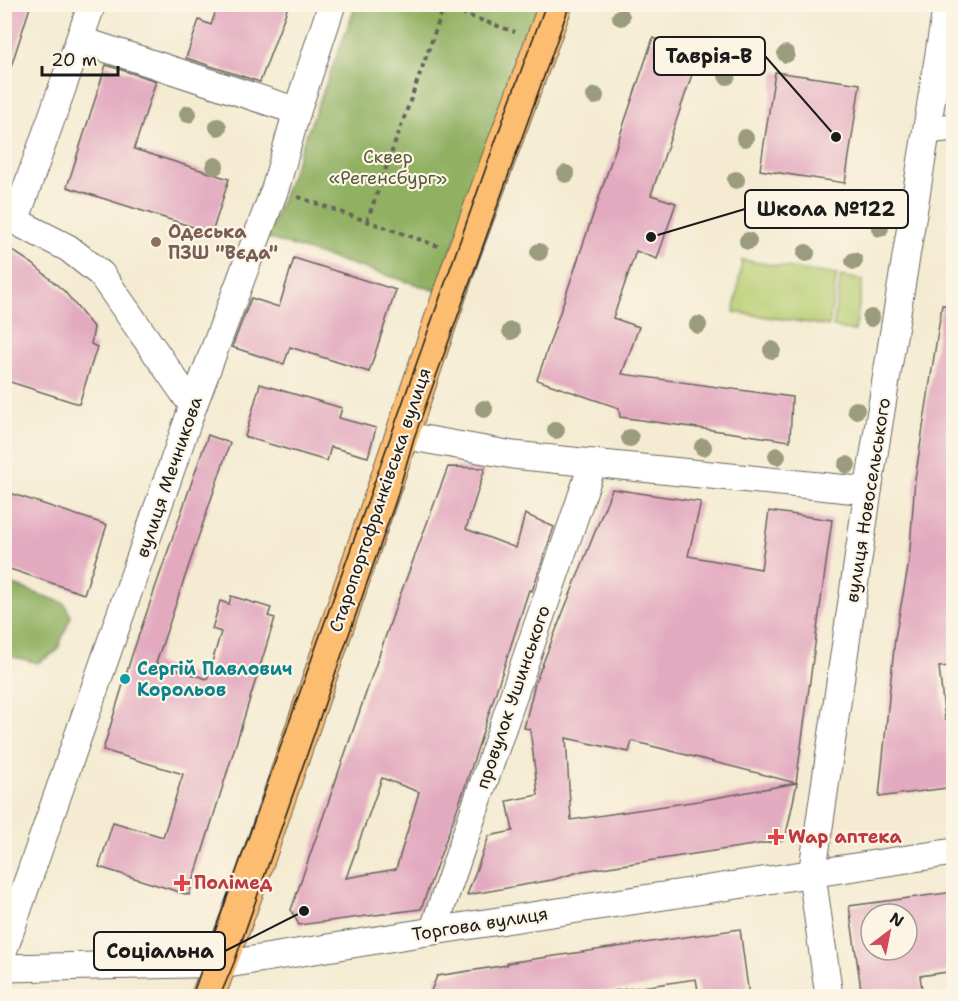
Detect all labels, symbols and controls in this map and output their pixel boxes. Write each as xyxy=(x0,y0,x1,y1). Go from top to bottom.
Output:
callout: Таврія-В xyxy=(654,37,765,75)
scale bar xyxy=(42,39,118,77)
text: Таврія-В xyxy=(666,43,753,69)
text: 20 m xyxy=(51,48,97,72)
park label: Сквер «Регенсбург» xyxy=(329,145,447,190)
callout: Школа №122 xyxy=(745,190,908,228)
text: Школа №122 xyxy=(757,196,895,222)
place label: Одеська ПЗШ "Вєда" xyxy=(168,220,278,265)
marker: Одеська ПЗШ "Вєда" xyxy=(149,235,163,249)
street label: Старопортофранківська вулиця xyxy=(323,365,437,635)
street label: вулиця Мечникова xyxy=(130,393,208,561)
street label: вулиця Новосельського xyxy=(840,396,896,604)
street label: провулок Ушинського xyxy=(470,602,556,792)
place label: Сергій Павлович Корольов xyxy=(137,657,292,702)
marker: Сергій Павлович Корольов xyxy=(118,672,132,686)
place label: Wap аптека xyxy=(788,825,903,849)
marker: Wap аптека xyxy=(769,830,783,844)
place label: Полімед xyxy=(194,871,273,895)
marker: Полімед xyxy=(175,876,189,890)
street label: Торгова вулиця xyxy=(410,901,550,947)
north arrow xyxy=(859,902,919,962)
text: N xyxy=(886,907,908,932)
callout: Соціальна xyxy=(94,932,225,970)
text: Соціальна xyxy=(106,938,214,964)

